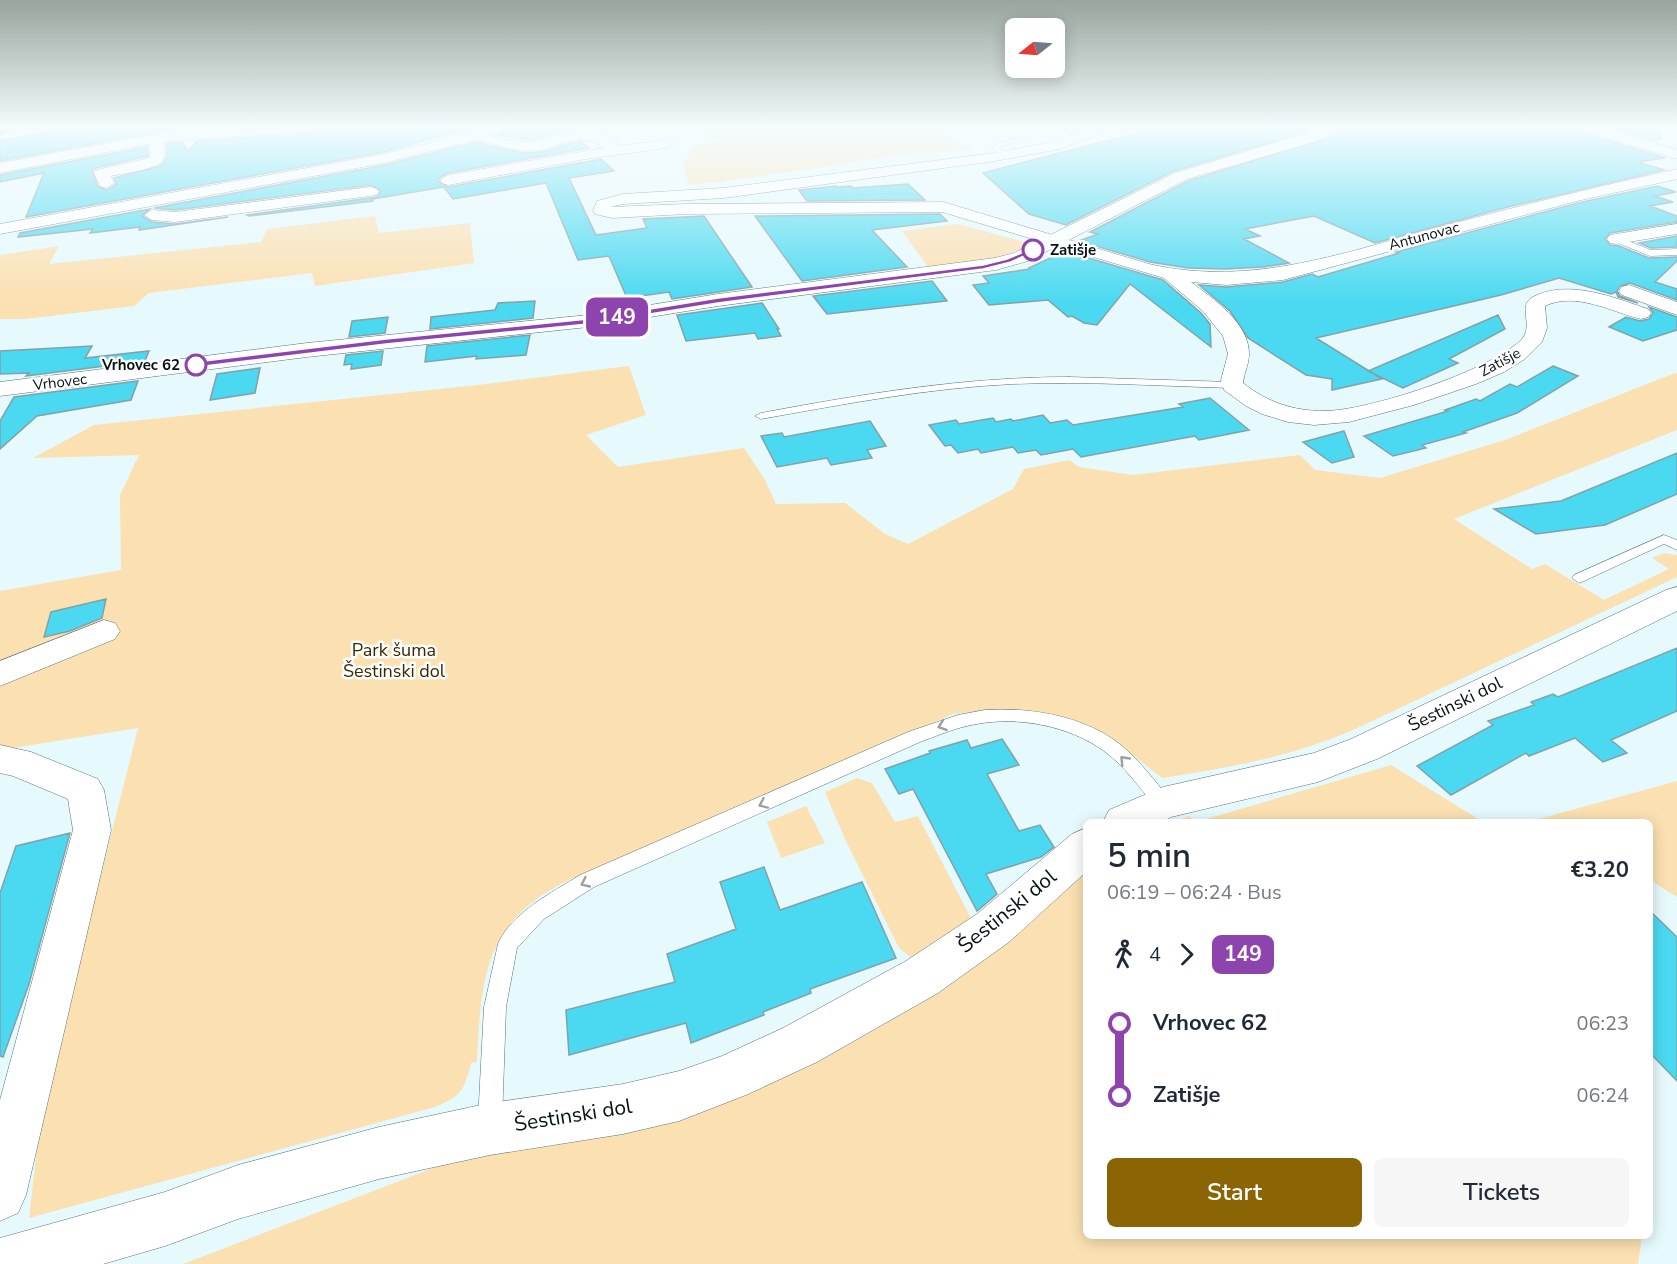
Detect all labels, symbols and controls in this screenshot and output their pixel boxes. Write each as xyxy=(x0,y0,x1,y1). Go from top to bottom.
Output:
north arrow xyxy=(1005,18,1065,78)
map controls xyxy=(1005,18,1065,78)
street label: Antunovac xyxy=(1386,217,1462,255)
marker: Zatišje xyxy=(1022,239,1044,261)
place label: Zatišje xyxy=(1050,240,1096,260)
line badge: 149 xyxy=(582,298,652,336)
text: 149 xyxy=(598,303,636,331)
street label: Zatišje xyxy=(1476,343,1524,381)
marker: Vrhovec 62 xyxy=(185,354,207,376)
place label: Vrhovec 62 xyxy=(101,355,180,375)
street label: Vrhovec xyxy=(31,369,88,395)
park label: Park šuma Šestinski dol xyxy=(343,638,446,683)
street label: Šestinski dol xyxy=(1404,671,1507,737)
one-way arrow xyxy=(937,719,948,732)
one-way arrow xyxy=(1120,756,1131,766)
one-way arrow xyxy=(758,797,769,809)
text: 5 min xyxy=(1107,834,1191,879)
text: €3.20 xyxy=(1571,855,1629,885)
street label: Šestinski dol xyxy=(952,862,1063,959)
one-way arrow xyxy=(580,875,591,887)
text: 06:19 – 06:24 · Bus xyxy=(1107,879,1282,906)
icon: walk xyxy=(1107,938,1140,971)
icon: forward xyxy=(1170,938,1203,971)
text: 149 xyxy=(1224,940,1262,968)
text: 4 xyxy=(1149,941,1161,968)
text: Vrhovec 62 xyxy=(1153,1008,1267,1038)
text: 06:23 xyxy=(1576,1010,1629,1037)
text: Zatišje xyxy=(1153,1080,1221,1110)
text: 06:24 xyxy=(1576,1082,1629,1109)
street label: Šestinski dol xyxy=(512,1092,635,1138)
button: Start xyxy=(1107,1158,1362,1227)
button: Tickets xyxy=(1374,1158,1629,1227)

